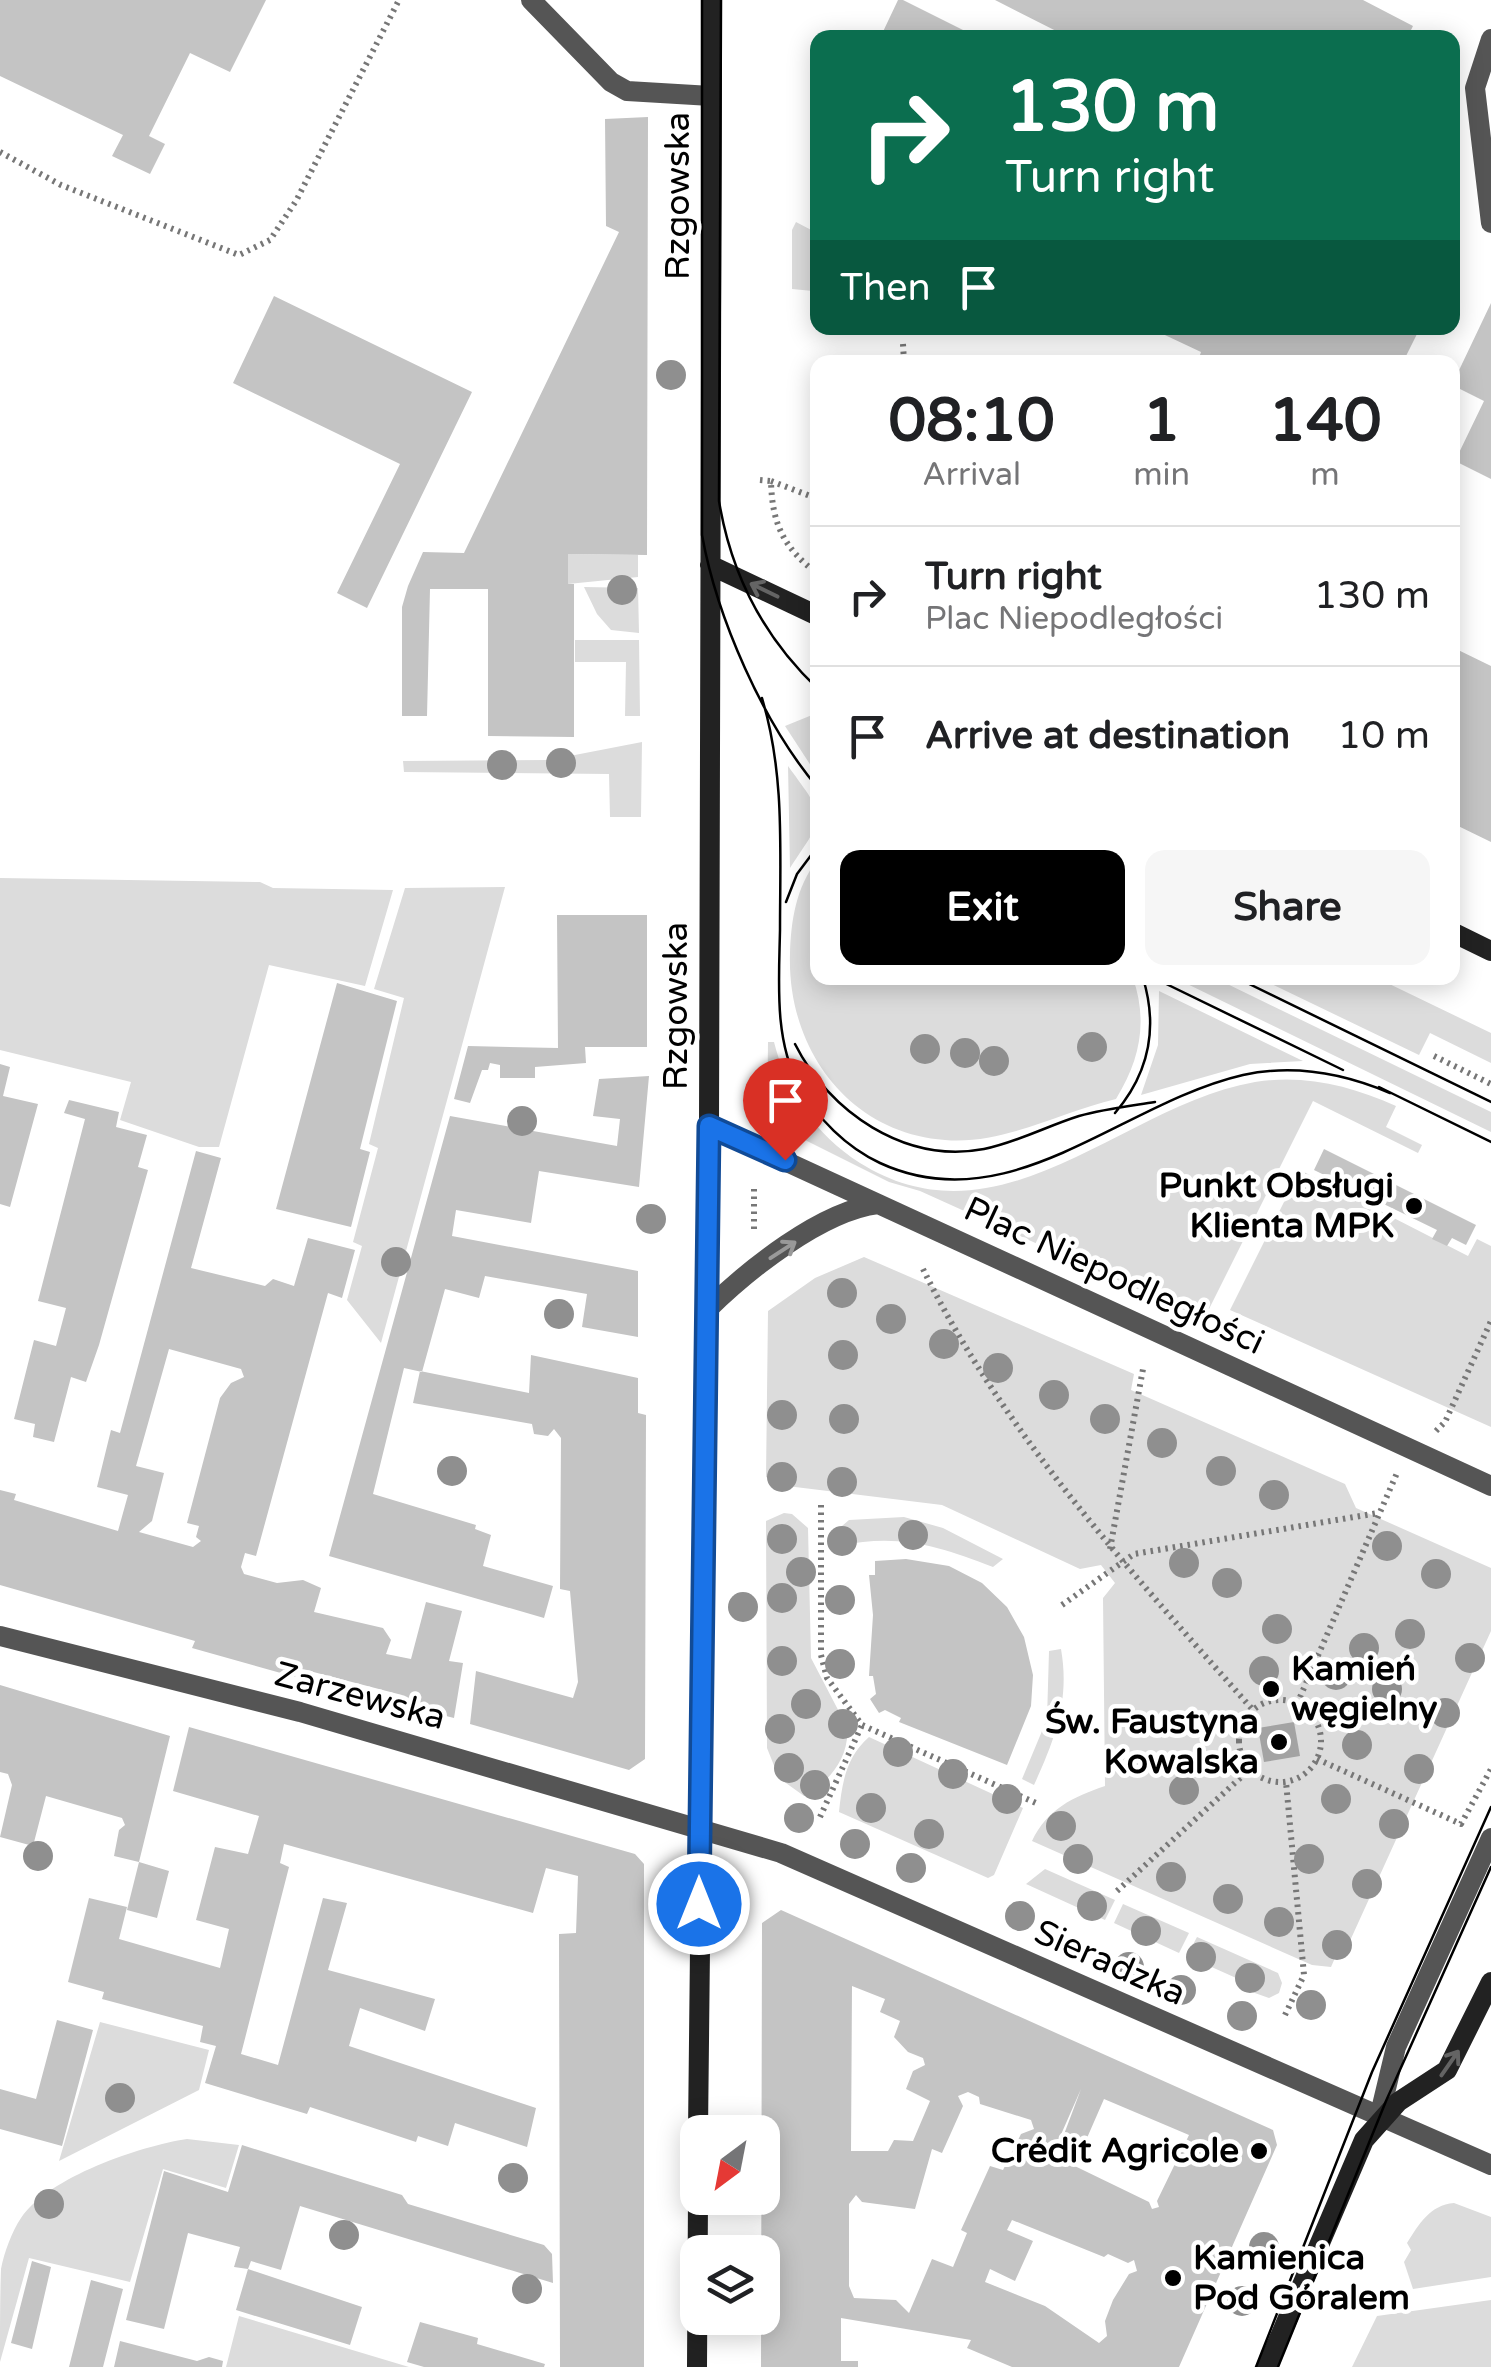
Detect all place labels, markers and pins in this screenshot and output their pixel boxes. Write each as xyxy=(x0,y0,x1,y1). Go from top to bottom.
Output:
pin xyxy=(743,1058,828,1161)
place label: Punkt Obsługi Klienta MPK xyxy=(1158,1165,1395,1247)
marker: Punkt Obsługi Klienta MPK xyxy=(1403,1195,1425,1217)
place label: Kamień węgielny xyxy=(1291,1648,1438,1730)
marker: Kamień węgielny xyxy=(1260,1678,1282,1700)
place label: Św. Faustyna Kowalska xyxy=(1045,1700,1259,1783)
marker: Św. Faustyna Kowalska xyxy=(1268,1731,1290,1753)
place label: Crédit Agricole xyxy=(991,2130,1239,2172)
marker: Crédit Agricole xyxy=(1248,2140,1270,2162)
place label: Kamienica Pod Góralem xyxy=(1193,2237,1410,2319)
marker: Kamienica Pod Góralem xyxy=(1162,2267,1184,2289)

